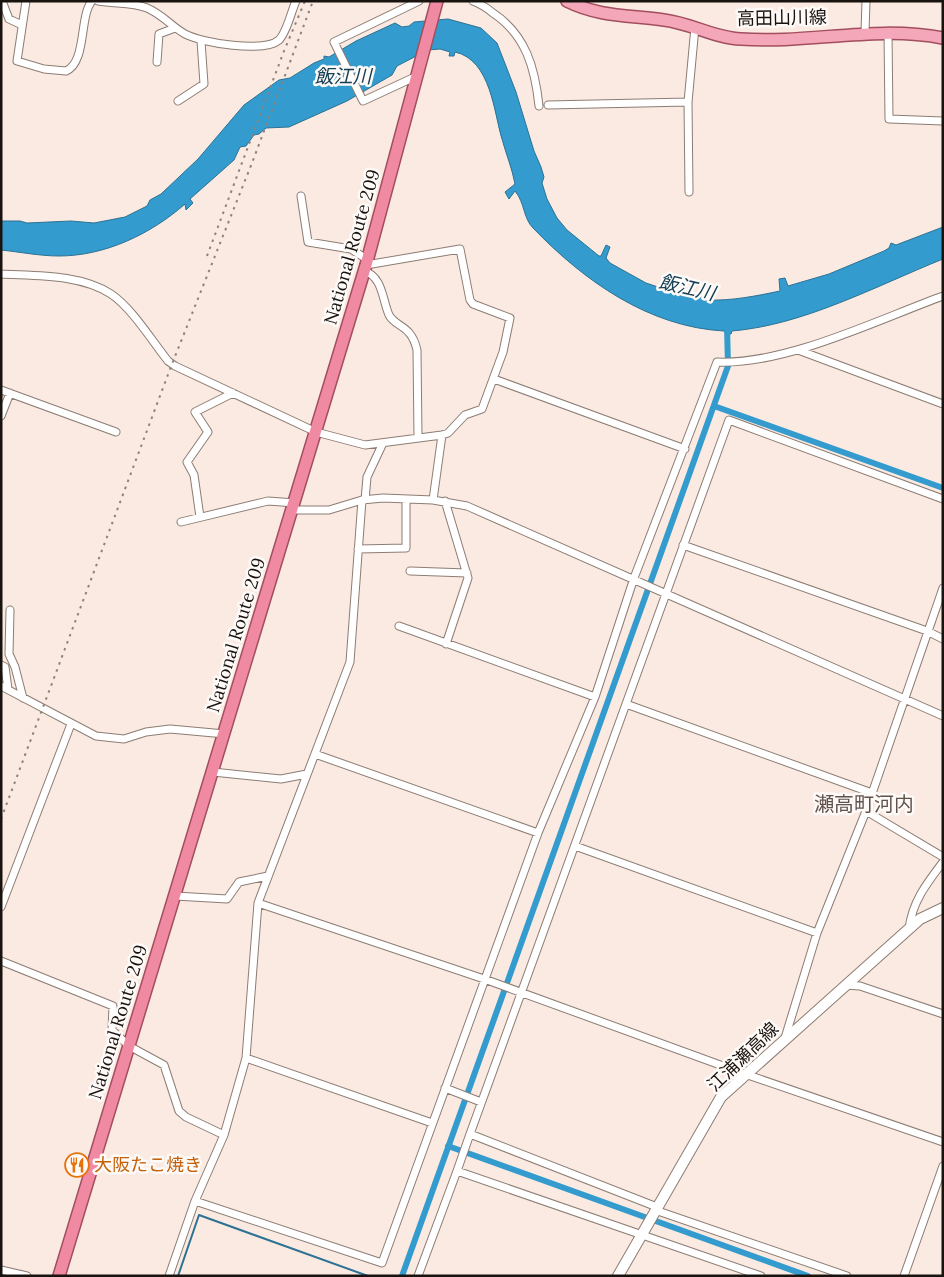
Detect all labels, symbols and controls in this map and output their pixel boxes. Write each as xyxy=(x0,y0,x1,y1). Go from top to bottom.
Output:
street label: 高田山川線 xyxy=(737,5,827,30)
water label: 飯江川 xyxy=(314,64,373,88)
street label: National Route 209 xyxy=(318,167,385,327)
water label: 飯江川 xyxy=(657,269,719,306)
street label: National Route 209 xyxy=(201,555,270,715)
district label: 瀬高町河内 xyxy=(814,791,914,816)
street label: National Route 209 xyxy=(83,942,152,1102)
street label: 江浦瀬高線 xyxy=(702,1017,783,1096)
restaurant icon: 大阪たこ焼き xyxy=(64,1152,90,1178)
place label: 大阪たこ焼き xyxy=(94,1153,202,1176)

